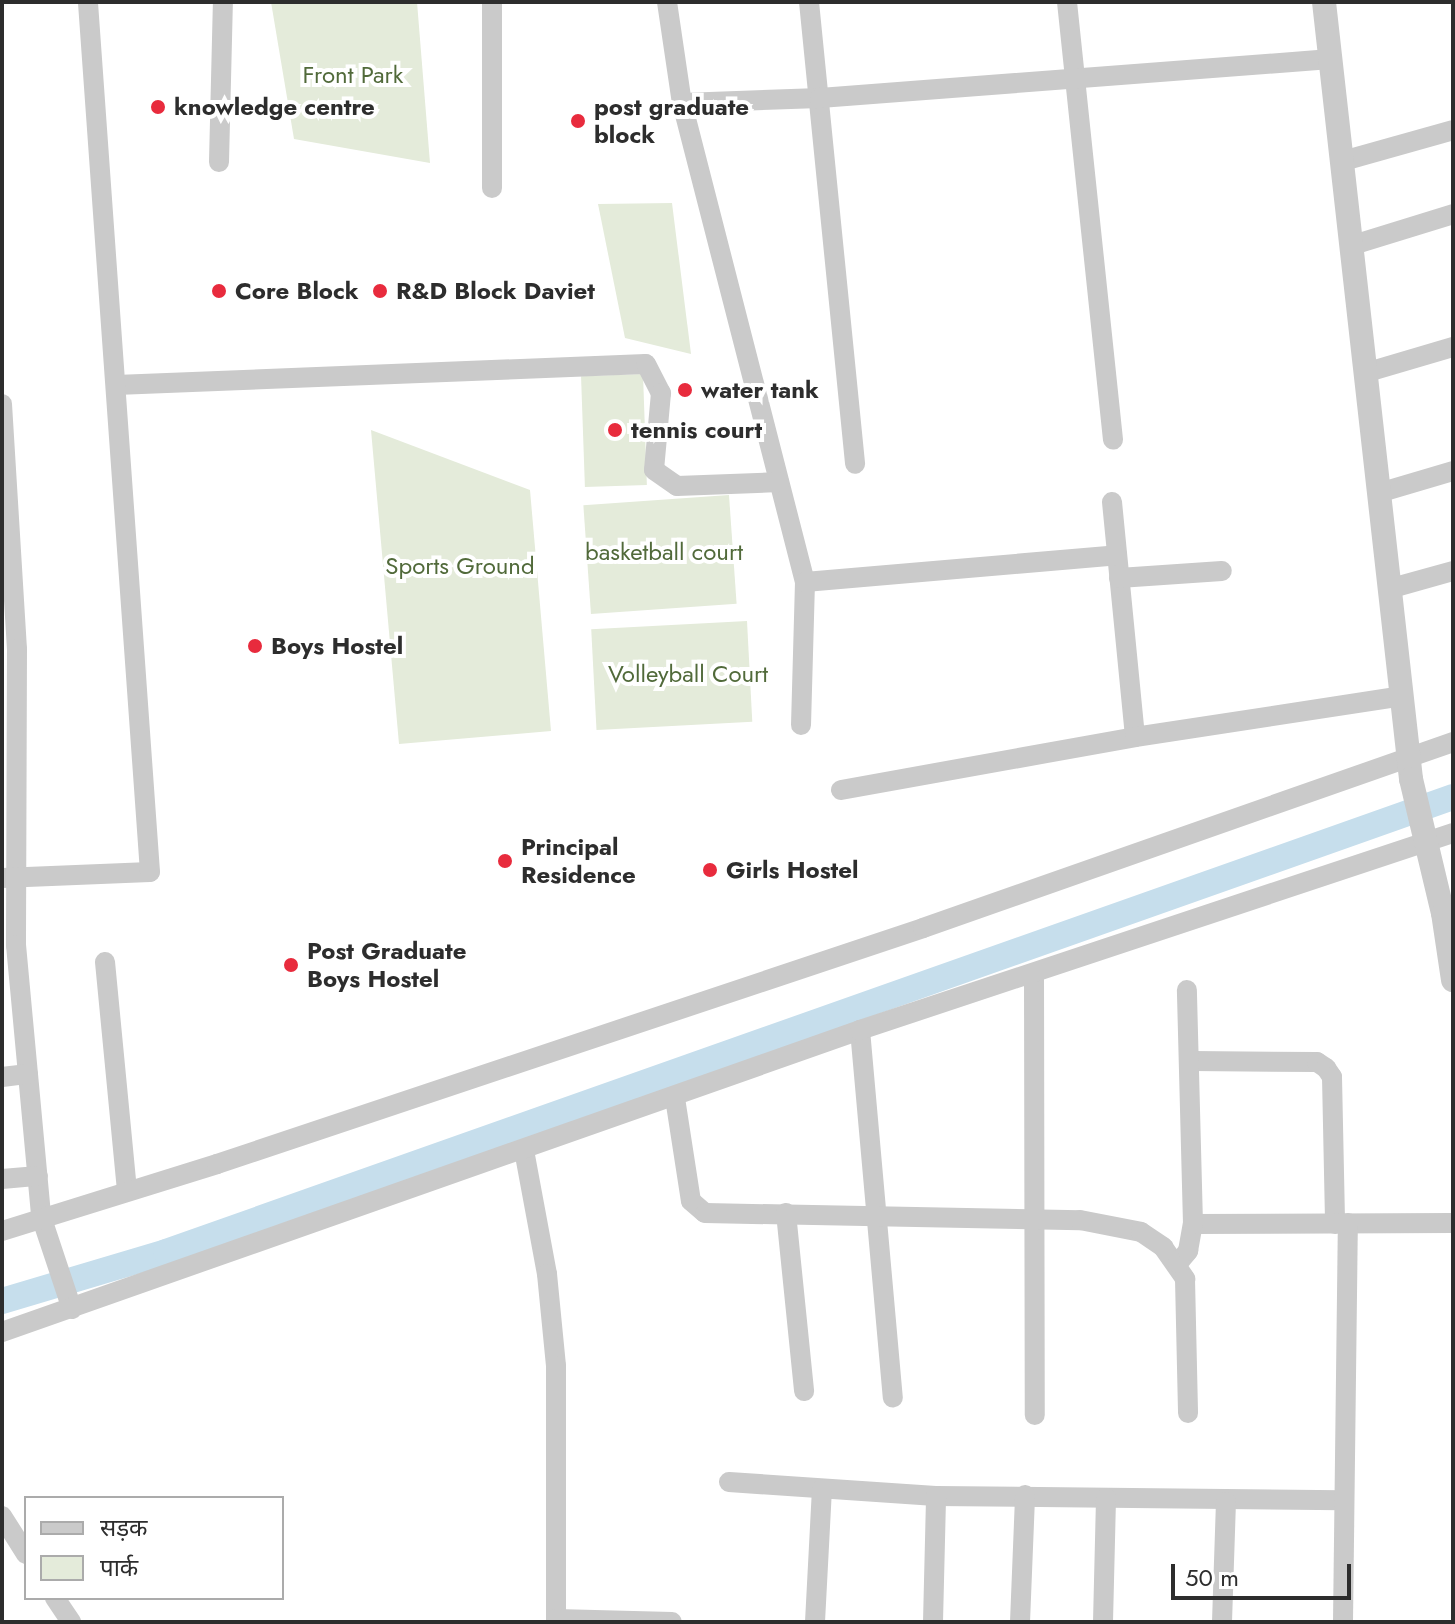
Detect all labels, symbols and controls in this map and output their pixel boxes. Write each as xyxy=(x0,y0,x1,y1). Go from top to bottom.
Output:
park label: Front Park xyxy=(303,61,403,89)
place label: knowledge centre xyxy=(174,93,375,121)
place label: post graduate block xyxy=(594,93,749,149)
marker: knowledge centre xyxy=(149,98,167,116)
marker: post graduate block xyxy=(569,112,587,130)
place label: Core Block xyxy=(235,277,359,305)
place label: R&D Block Daviet xyxy=(396,277,595,305)
marker: Core Block xyxy=(210,282,228,300)
marker: R&D Block Daviet xyxy=(371,282,389,300)
place label: water tank xyxy=(701,376,819,404)
marker: water tank xyxy=(676,381,694,399)
place label: tennis court xyxy=(631,416,762,444)
marker: tennis court xyxy=(606,421,624,439)
park label: basketball court xyxy=(585,538,743,566)
park label: Sports Ground xyxy=(385,552,535,580)
place label: Boys Hostel xyxy=(271,632,403,660)
marker: Boys Hostel xyxy=(246,637,264,655)
park label: Volleyball Court xyxy=(608,660,768,688)
place label: Principal Residence xyxy=(521,833,636,889)
marker: Principal Residence xyxy=(496,852,514,870)
place label: Girls Hostel xyxy=(726,856,858,884)
marker: Girls Hostel xyxy=(701,861,719,879)
place label: Post Graduate Boys Hostel xyxy=(307,937,466,993)
marker: Post Graduate Boys Hostel xyxy=(282,956,300,974)
legend xyxy=(24,1496,284,1600)
text: सड़क xyxy=(100,1510,148,1545)
scale bar xyxy=(1175,1548,1355,1598)
text: पार्क xyxy=(100,1550,138,1585)
text: 50 m xyxy=(1185,1560,1239,1595)

